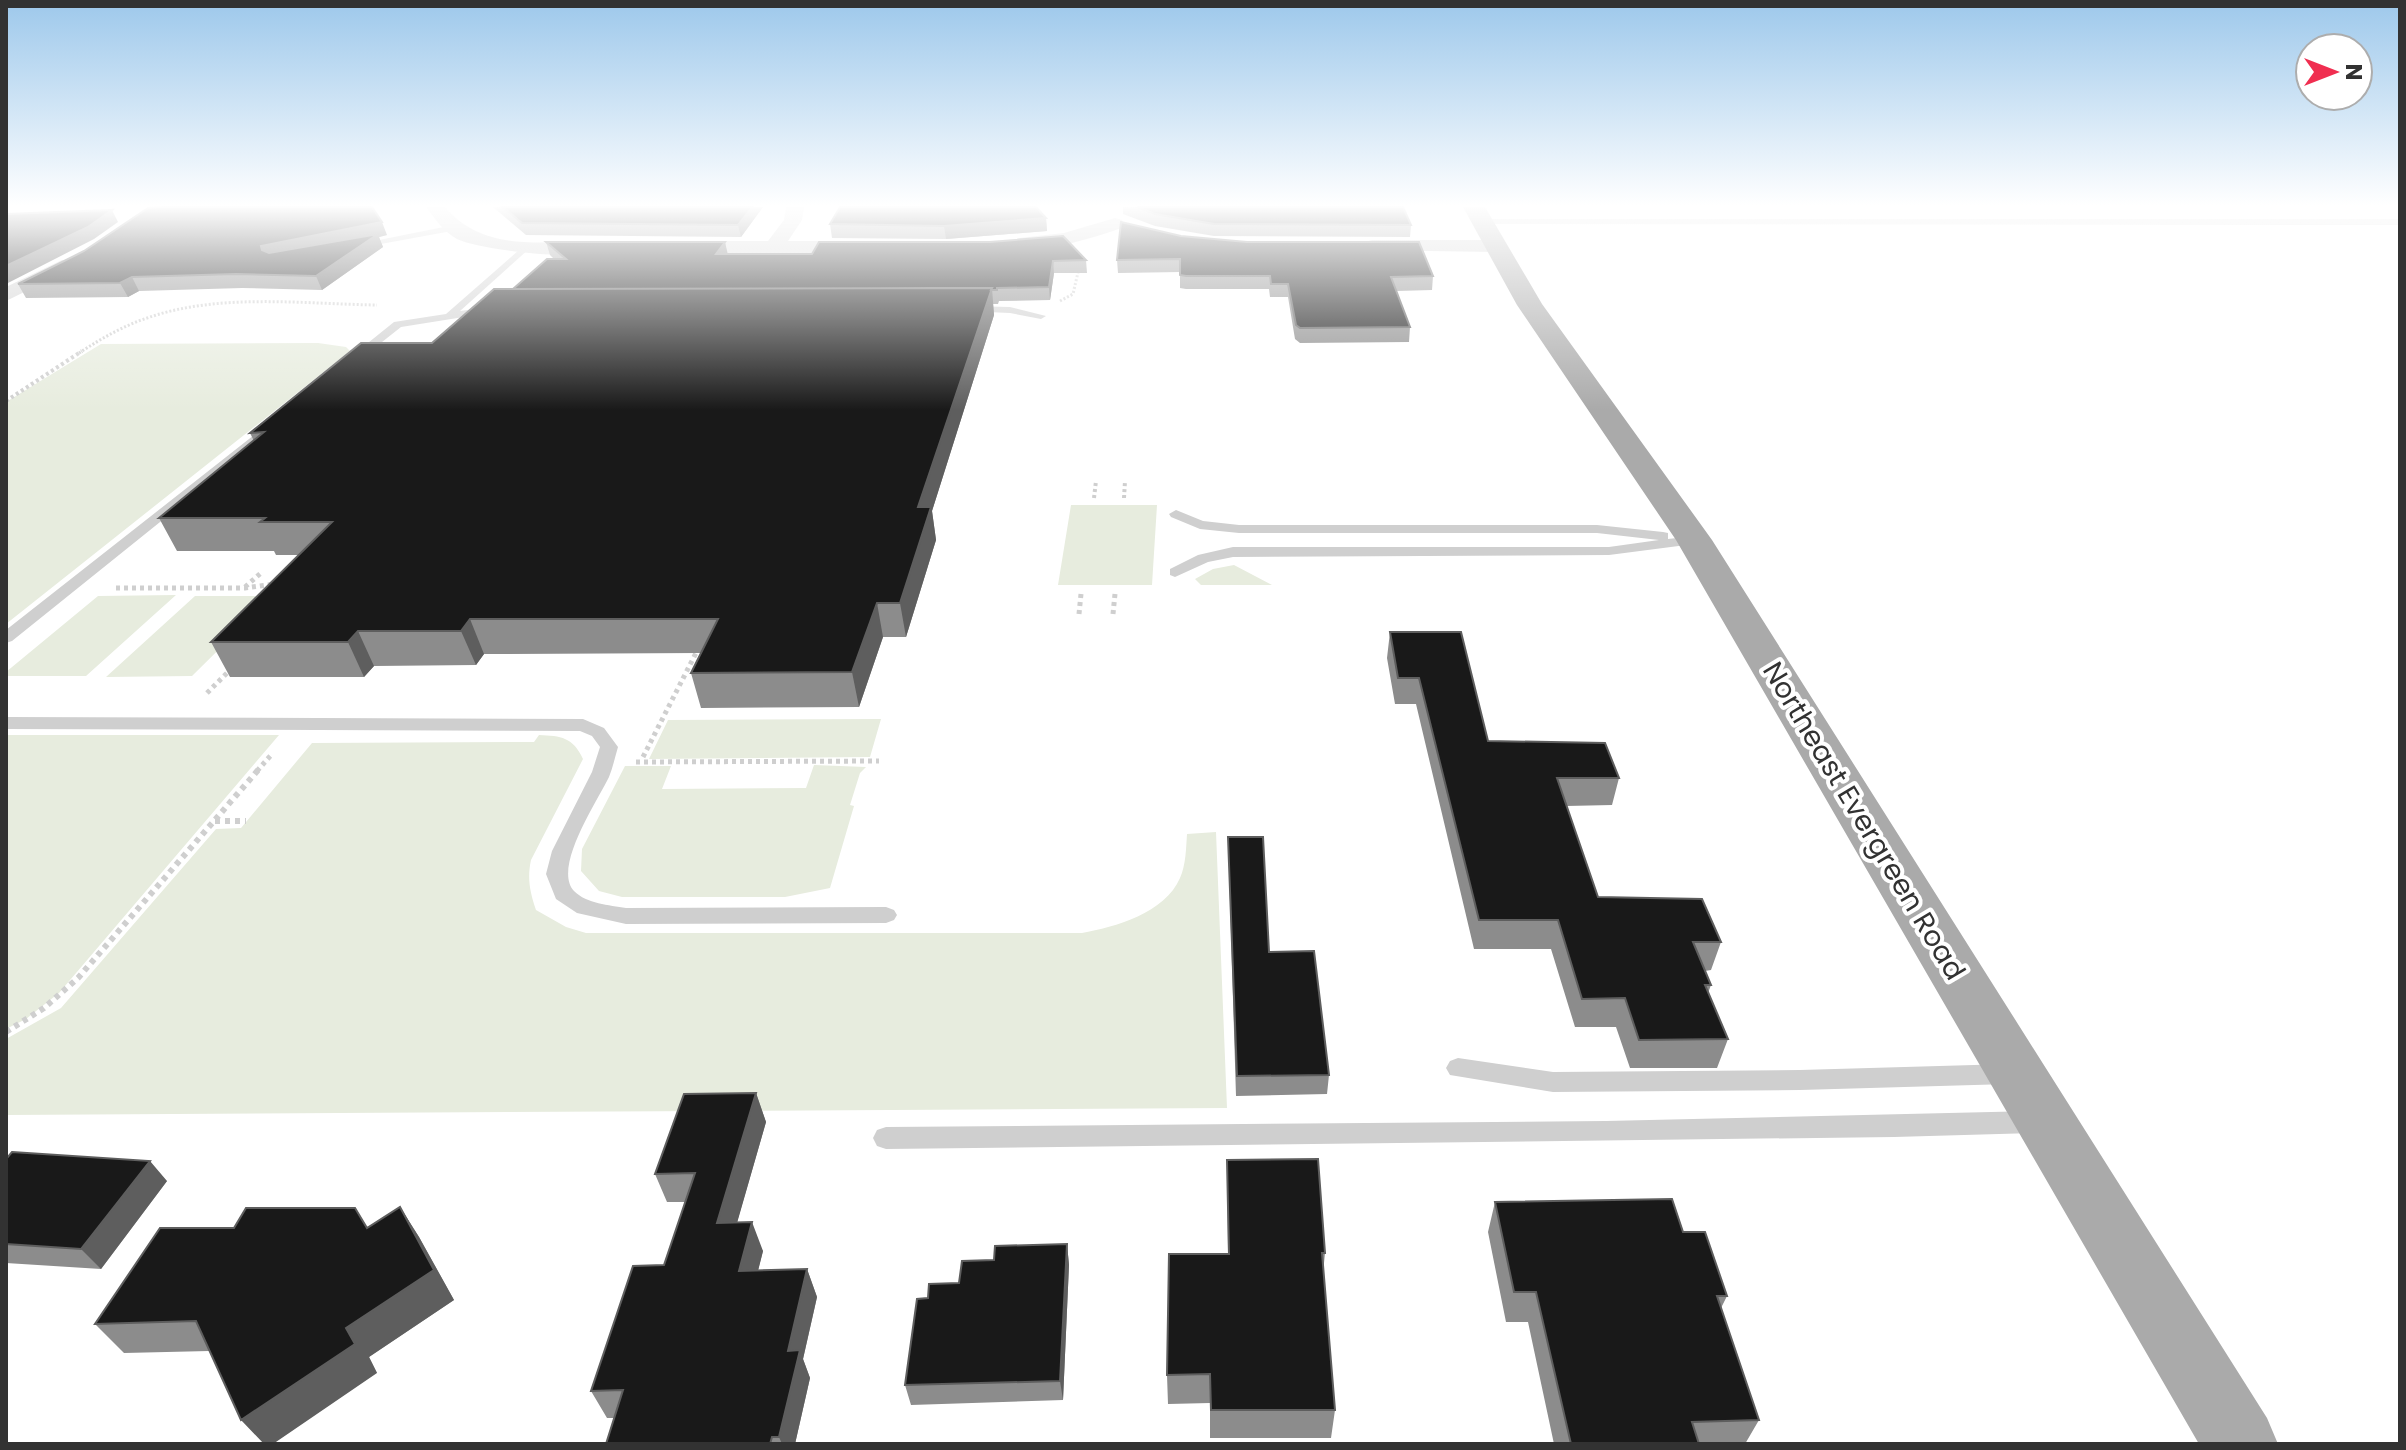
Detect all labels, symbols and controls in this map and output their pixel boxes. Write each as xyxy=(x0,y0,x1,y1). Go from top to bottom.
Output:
north arrow xyxy=(2294,32,2374,112)
text: N xyxy=(2338,64,2369,80)
street label: Northeast Evergreen Road xyxy=(1753,655,1975,987)

